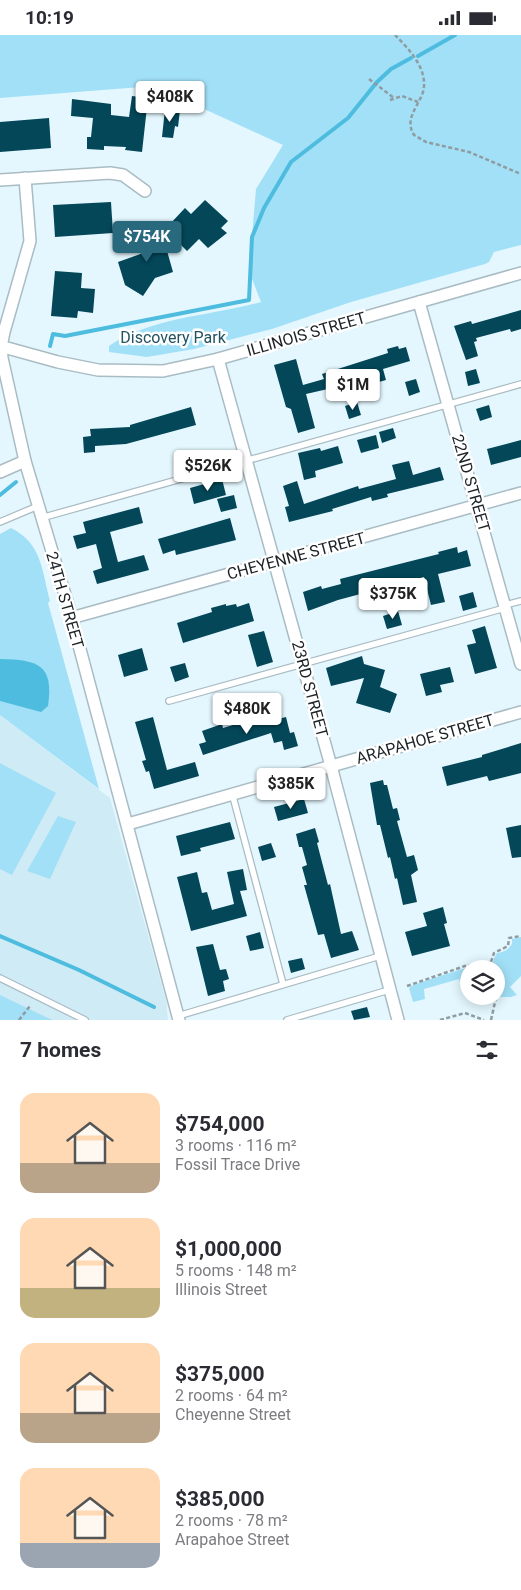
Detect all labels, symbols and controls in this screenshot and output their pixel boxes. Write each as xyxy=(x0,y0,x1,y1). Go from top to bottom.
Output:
text: 10:19 xyxy=(25,6,74,29)
pin: $408K xyxy=(135,81,205,123)
text: $408K xyxy=(147,87,193,106)
pin: $754K xyxy=(112,221,182,263)
text: $754K xyxy=(124,227,170,246)
street label: ILLINOIS STREET xyxy=(244,308,368,360)
park label: Discovery Park xyxy=(120,328,227,347)
pin: $1M xyxy=(329,369,377,411)
text: $1M xyxy=(337,375,369,394)
street label: 22ND STREET xyxy=(448,432,494,534)
pin: $526K xyxy=(173,449,243,492)
text: $526K xyxy=(185,456,231,475)
street label: CHEYENNE STREET xyxy=(225,528,368,584)
street label: 24TH STREET xyxy=(42,549,88,651)
pin: $375K xyxy=(358,577,428,620)
text: $375K xyxy=(370,584,416,603)
street label: 23RD STREET xyxy=(288,639,332,740)
pin: $480K xyxy=(212,693,282,735)
text: $480K xyxy=(224,699,270,718)
street label: ARAPAHOE STREET xyxy=(354,710,497,768)
pin: $385K xyxy=(256,767,326,810)
text: $385K xyxy=(268,774,314,793)
map controls xyxy=(460,960,505,1005)
button: layers xyxy=(460,960,505,1005)
icon: filters xyxy=(473,1036,501,1064)
text: 7 homes xyxy=(20,1038,101,1062)
text: $754,000 xyxy=(175,1112,265,1136)
icon: home xyxy=(60,1113,120,1173)
text: 3 rooms · 116 m² xyxy=(175,1136,297,1155)
text: Fossil Trace Drive xyxy=(175,1155,300,1174)
text: $1,000,000 xyxy=(175,1237,282,1261)
icon: home xyxy=(60,1238,120,1298)
text: 5 rooms · 148 m² xyxy=(175,1261,297,1280)
text: Illinois Street xyxy=(175,1280,267,1299)
text: $375,000 xyxy=(175,1362,265,1386)
icon: home xyxy=(60,1363,120,1423)
text: 2 rooms · 64 m² xyxy=(175,1386,288,1405)
text: Cheyenne Street xyxy=(175,1405,291,1424)
text: $385,000 xyxy=(175,1487,265,1511)
icon: home xyxy=(60,1488,120,1548)
text: 2 rooms · 78 m² xyxy=(175,1511,288,1530)
text: Arapahoe Street xyxy=(175,1530,290,1549)

